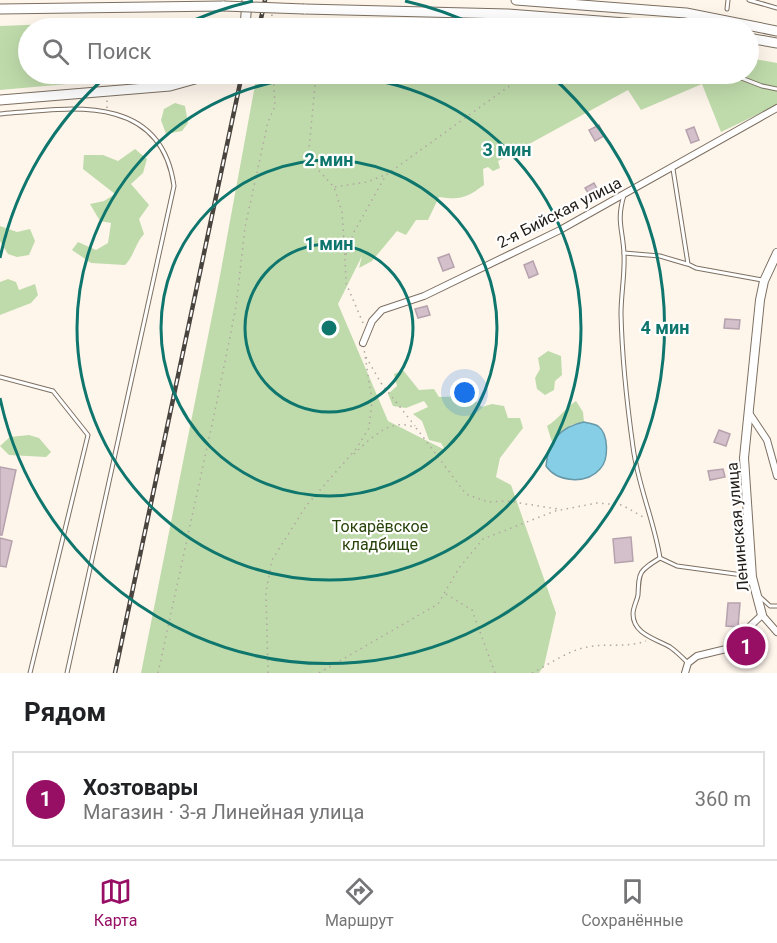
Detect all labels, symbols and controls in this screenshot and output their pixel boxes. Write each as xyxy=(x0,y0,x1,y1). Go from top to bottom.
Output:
search box xyxy=(18,18,759,84)
icon: search xyxy=(39,35,72,68)
text: Поиск xyxy=(87,39,151,64)
text: 3 мин xyxy=(483,139,531,160)
text: 2 мин xyxy=(305,149,353,170)
street label: 2-я Бийская улица xyxy=(494,173,625,252)
text: 1 мин xyxy=(305,233,353,254)
text: 4 мин xyxy=(641,317,689,338)
centre of rings xyxy=(319,318,339,338)
your location xyxy=(450,378,479,407)
street label: Ленинская улица xyxy=(722,461,753,592)
park label: Токарёвское кладбище xyxy=(332,517,428,554)
pin: 1 xyxy=(726,624,766,668)
text: Рядом xyxy=(24,697,106,727)
text: Хозтовары xyxy=(83,775,199,800)
text: 1 xyxy=(40,787,51,811)
text: 360 m xyxy=(695,787,751,811)
text: Магазин · 3-я Линейная улица xyxy=(83,800,364,824)
tab: Карта xyxy=(94,875,137,930)
tab: Маршрут xyxy=(325,875,394,930)
tab: Сохранённые xyxy=(581,875,683,930)

